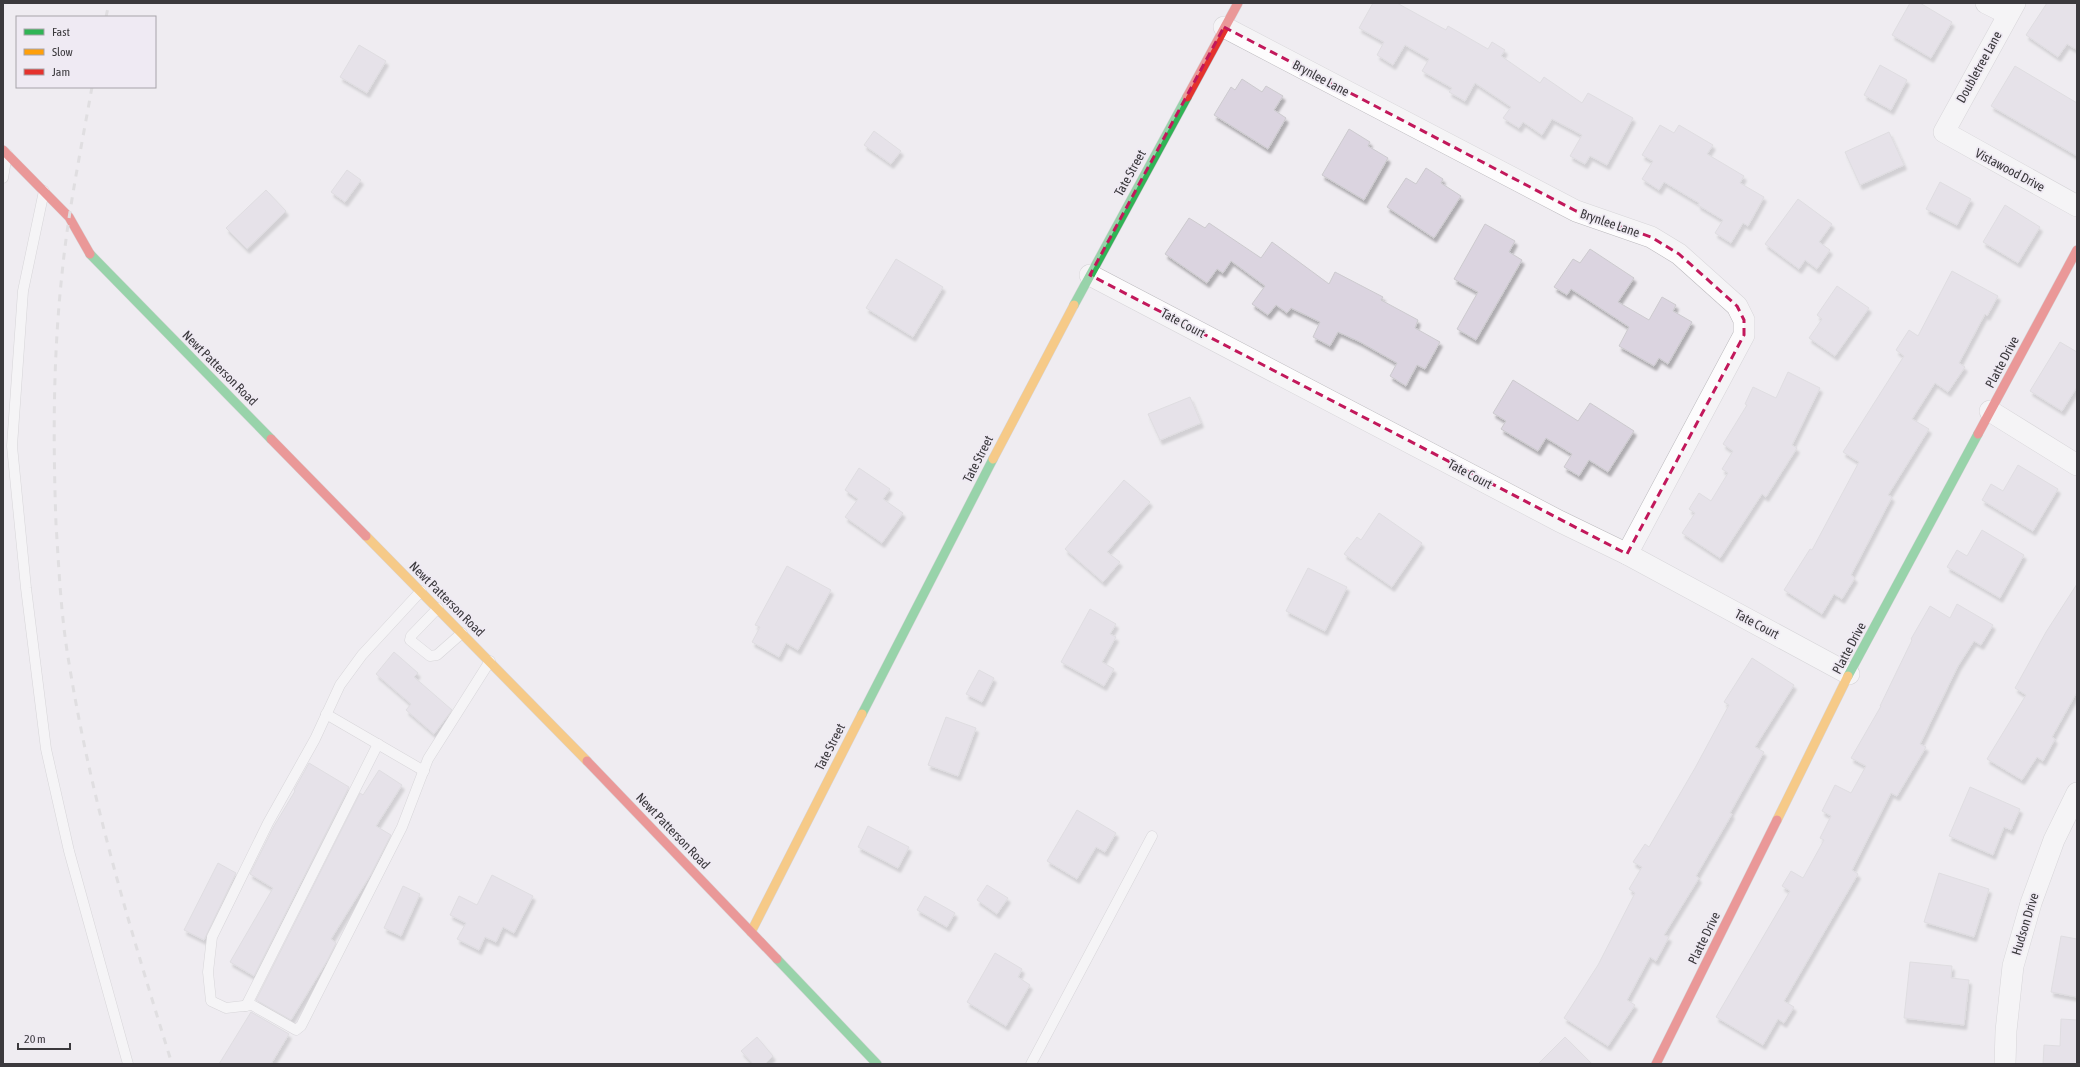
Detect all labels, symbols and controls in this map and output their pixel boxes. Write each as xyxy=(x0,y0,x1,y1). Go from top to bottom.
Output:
legend xyxy=(16,16,156,88)
text: Fast xyxy=(52,25,70,39)
street label: Doubletree Lane xyxy=(1953,29,2005,105)
text: Slow xyxy=(52,45,73,59)
street label: Brynlee Lane xyxy=(1290,57,1352,99)
text: Jam xyxy=(52,65,70,79)
street label: Vistawood Drive xyxy=(1973,145,2047,195)
street label: Tate Street xyxy=(1111,147,1149,199)
street label: Brynlee Lane xyxy=(1578,206,1642,240)
street label: Tate Court xyxy=(1158,305,1208,341)
street label: Newt Patterson Road xyxy=(179,327,261,409)
street label: Platte Drive xyxy=(1982,334,2022,390)
street label: Tate Street xyxy=(960,433,996,485)
street label: Tate Court xyxy=(1445,456,1495,492)
street label: Newt Patterson Road xyxy=(406,558,488,640)
street label: Tate Court xyxy=(1732,606,1782,642)
street label: Platte Drive xyxy=(1829,620,1869,676)
street label: Tate Street xyxy=(812,721,848,773)
street label: Newt Patterson Road xyxy=(633,790,713,872)
street label: Hudson Drive xyxy=(2008,891,2042,957)
street label: Platte Drive xyxy=(1685,909,1723,967)
scale bar xyxy=(18,1025,70,1051)
text: 20 m xyxy=(24,1032,46,1046)

